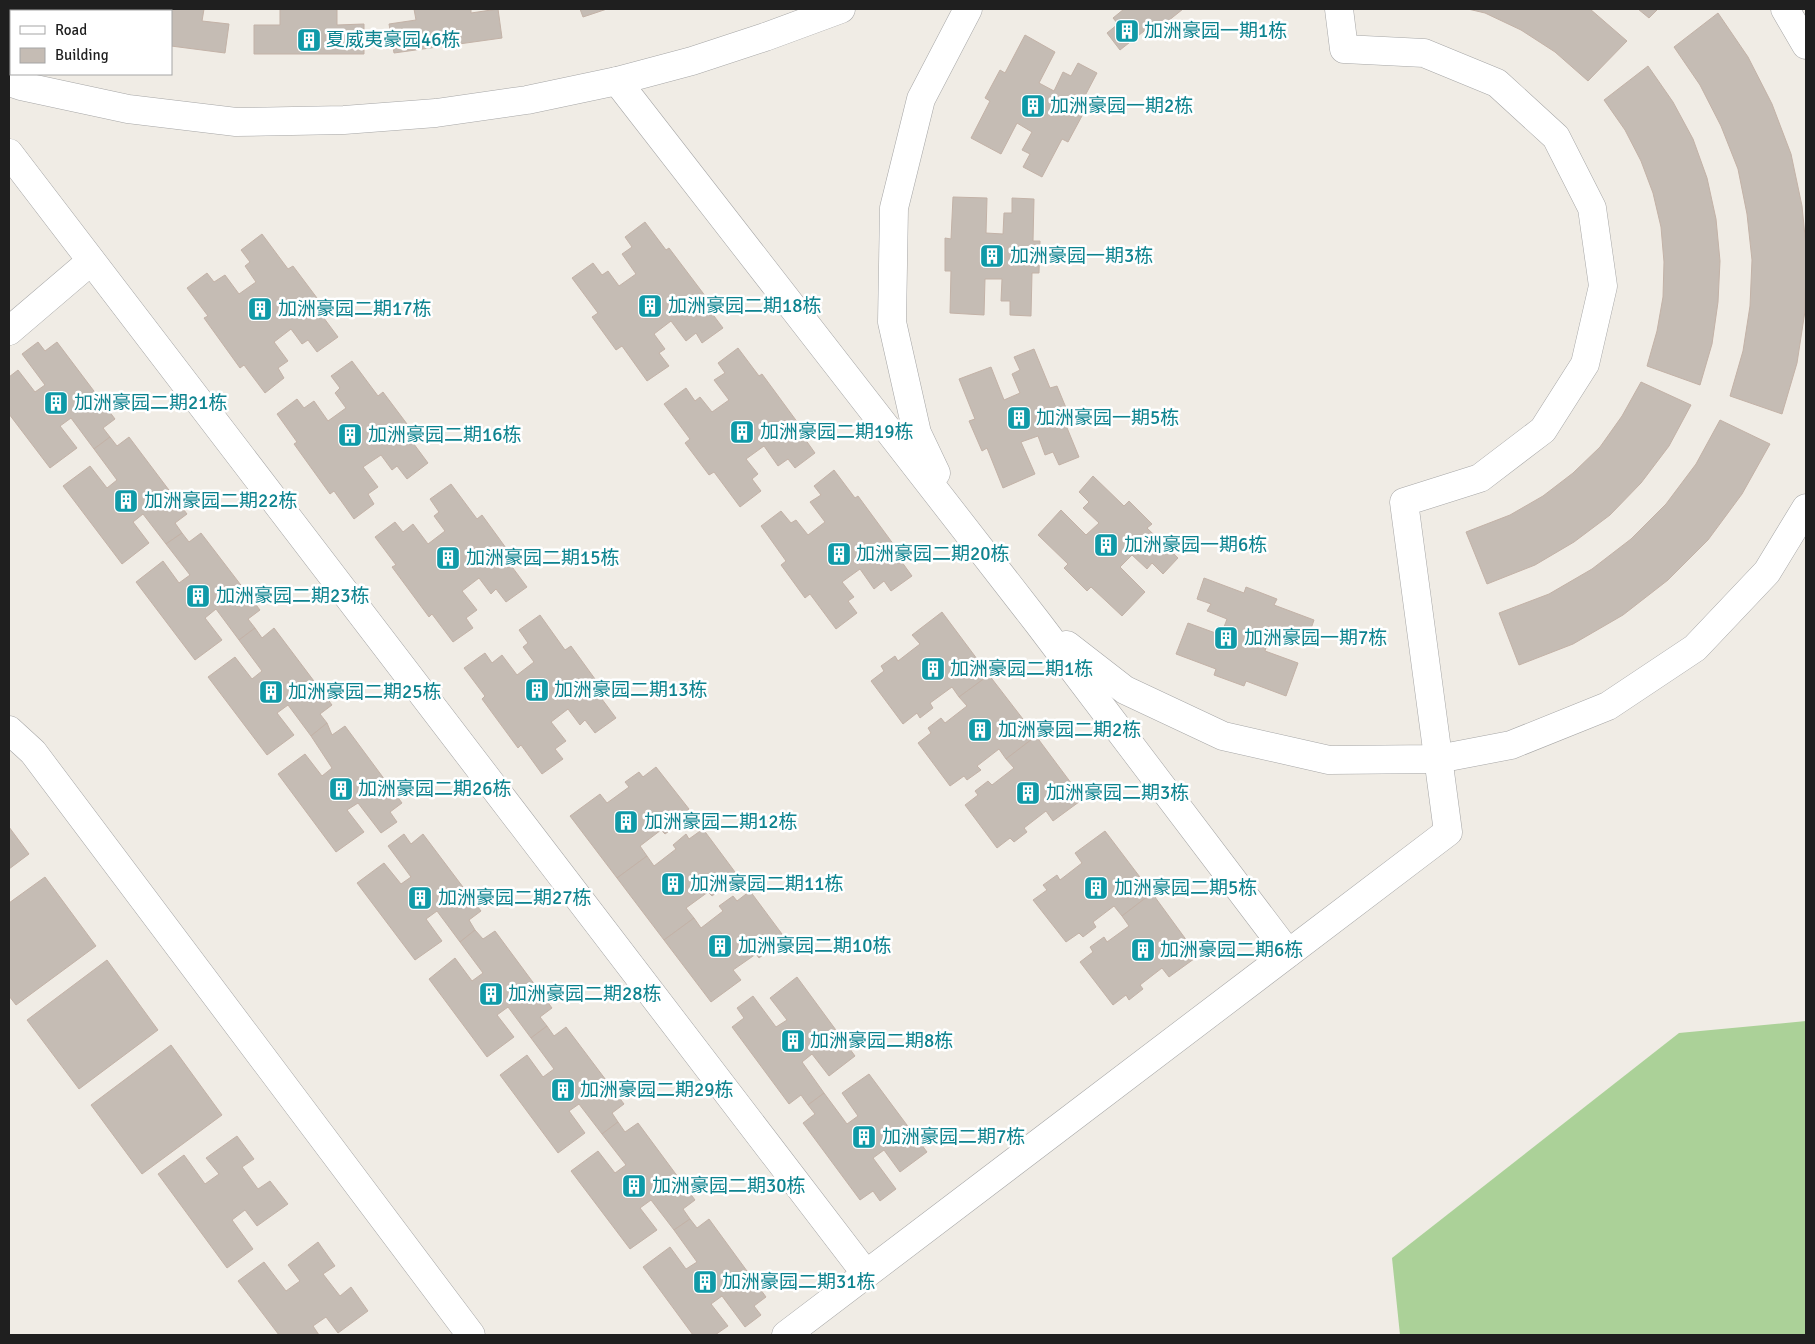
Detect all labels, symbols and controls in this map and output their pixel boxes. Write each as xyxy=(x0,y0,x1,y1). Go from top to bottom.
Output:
legend xyxy=(10,10,172,75)
building icon: 加洲豪园一期1栋 xyxy=(1114,18,1140,44)
place label: 加洲豪园一期1栋 xyxy=(1144,19,1287,43)
text: Road xyxy=(55,21,87,39)
building icon: 夏威夷豪园46栋 xyxy=(296,27,322,53)
place label: 夏威夷豪园46栋 xyxy=(326,28,461,52)
text: Building xyxy=(55,46,109,64)
building icon: 加洲豪园一期2栋 xyxy=(1020,93,1046,119)
place label: 加洲豪园一期2栋 xyxy=(1050,94,1193,118)
building icon: 加洲豪园一期3栋 xyxy=(979,243,1005,269)
place label: 加洲豪园一期3栋 xyxy=(1010,244,1153,268)
building icon: 加洲豪园二期18栋 xyxy=(637,293,663,319)
place label: 加洲豪园二期18栋 xyxy=(668,294,822,318)
building icon: 加洲豪园二期17栋 xyxy=(247,296,273,322)
place label: 加洲豪园二期17栋 xyxy=(278,297,432,321)
building icon: 加洲豪园二期21栋 xyxy=(43,390,69,416)
place label: 加洲豪园二期21栋 xyxy=(74,391,228,415)
building icon: 加洲豪园一期5栋 xyxy=(1006,405,1032,431)
place label: 加洲豪园一期5栋 xyxy=(1036,406,1179,430)
building icon: 加洲豪园二期19栋 xyxy=(729,419,755,445)
place label: 加洲豪园二期19栋 xyxy=(760,420,914,444)
building icon: 加洲豪园二期16栋 xyxy=(337,422,363,448)
place label: 加洲豪园二期16栋 xyxy=(368,423,522,447)
building icon: 加洲豪园二期22栋 xyxy=(113,488,139,514)
place label: 加洲豪园二期22栋 xyxy=(144,489,298,513)
building icon: 加洲豪园一期6栋 xyxy=(1093,532,1119,558)
place label: 加洲豪园一期6栋 xyxy=(1124,533,1267,557)
building icon: 加洲豪园二期20栋 xyxy=(826,541,852,567)
place label: 加洲豪园二期20栋 xyxy=(856,542,1010,566)
building icon: 加洲豪园二期15栋 xyxy=(435,545,461,571)
place label: 加洲豪园二期15栋 xyxy=(466,546,620,570)
building icon: 加洲豪园二期23栋 xyxy=(185,583,211,609)
place label: 加洲豪园二期23栋 xyxy=(216,584,370,608)
building icon: 加洲豪园一期7栋 xyxy=(1213,625,1239,651)
place label: 加洲豪园一期7栋 xyxy=(1244,626,1387,650)
building icon: 加洲豪园二期1栋 xyxy=(920,656,946,682)
place label: 加洲豪园二期1栋 xyxy=(950,657,1093,681)
building icon: 加洲豪园二期13栋 xyxy=(524,677,550,703)
place label: 加洲豪园二期13栋 xyxy=(554,678,708,702)
building icon: 加洲豪园二期25栋 xyxy=(258,679,284,705)
place label: 加洲豪园二期25栋 xyxy=(288,680,442,704)
building icon: 加洲豪园二期2栋 xyxy=(967,717,993,743)
place label: 加洲豪园二期2栋 xyxy=(998,718,1141,742)
building icon: 加洲豪园二期26栋 xyxy=(328,776,354,802)
place label: 加洲豪园二期26栋 xyxy=(358,777,512,801)
building icon: 加洲豪园二期3栋 xyxy=(1015,780,1041,806)
place label: 加洲豪园二期3栋 xyxy=(1046,781,1189,805)
building icon: 加洲豪园二期12栋 xyxy=(613,809,639,835)
place label: 加洲豪园二期12栋 xyxy=(644,810,798,834)
building icon: 加洲豪园二期11栋 xyxy=(660,871,686,897)
place label: 加洲豪园二期11栋 xyxy=(690,872,844,896)
building icon: 加洲豪园二期5栋 xyxy=(1083,875,1109,901)
place label: 加洲豪园二期5栋 xyxy=(1114,876,1257,900)
building icon: 加洲豪园二期27栋 xyxy=(407,885,433,911)
place label: 加洲豪园二期27栋 xyxy=(438,886,592,910)
building icon: 加洲豪园二期10栋 xyxy=(707,933,733,959)
place label: 加洲豪园二期10栋 xyxy=(738,934,892,958)
building icon: 加洲豪园二期6栋 xyxy=(1130,937,1156,963)
place label: 加洲豪园二期6栋 xyxy=(1160,938,1303,962)
building icon: 加洲豪园二期28栋 xyxy=(478,981,504,1007)
place label: 加洲豪园二期28栋 xyxy=(508,982,662,1006)
building icon: 加洲豪园二期8栋 xyxy=(780,1028,806,1054)
place label: 加洲豪园二期8栋 xyxy=(810,1029,953,1053)
building icon: 加洲豪园二期29栋 xyxy=(550,1077,576,1103)
place label: 加洲豪园二期29栋 xyxy=(580,1078,734,1102)
building icon: 加洲豪园二期7栋 xyxy=(851,1124,877,1150)
place label: 加洲豪园二期7栋 xyxy=(882,1125,1025,1149)
building icon: 加洲豪园二期30栋 xyxy=(621,1173,647,1199)
place label: 加洲豪园二期30栋 xyxy=(652,1174,806,1198)
building icon: 加洲豪园二期31栋 xyxy=(692,1269,718,1295)
place label: 加洲豪园二期31栋 xyxy=(722,1270,876,1294)

